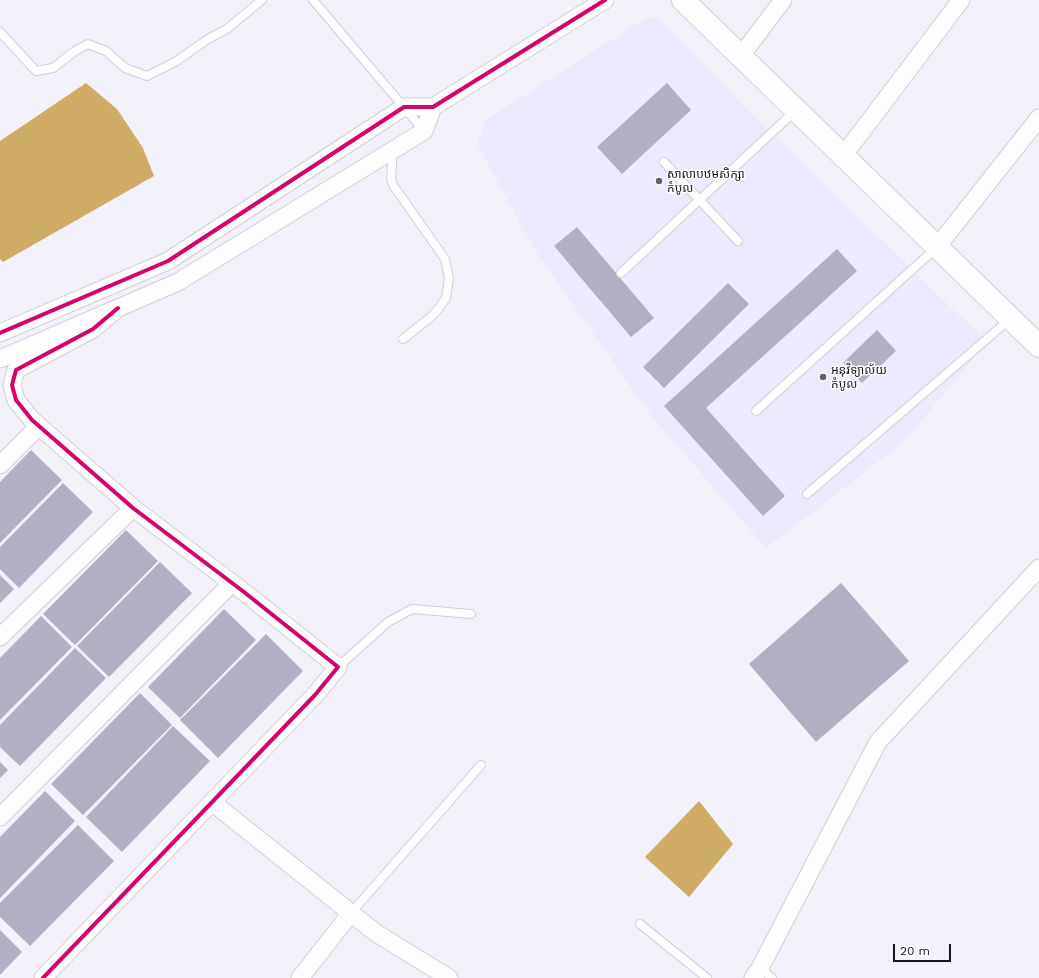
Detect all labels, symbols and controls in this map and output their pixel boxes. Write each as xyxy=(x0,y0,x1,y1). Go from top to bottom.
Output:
place label: សាលាបឋមសិក្សា កំបូល xyxy=(667,167,745,195)
marker: សាលាបឋមសិក្សា កំបូល xyxy=(654,176,664,186)
place label: អនុវិទ្យាល័យ កំបូល xyxy=(831,363,887,391)
marker: អនុវិទ្យាល័យ កំបូល xyxy=(818,372,828,382)
scale bar xyxy=(895,936,953,962)
text: 20 m xyxy=(900,944,930,958)

